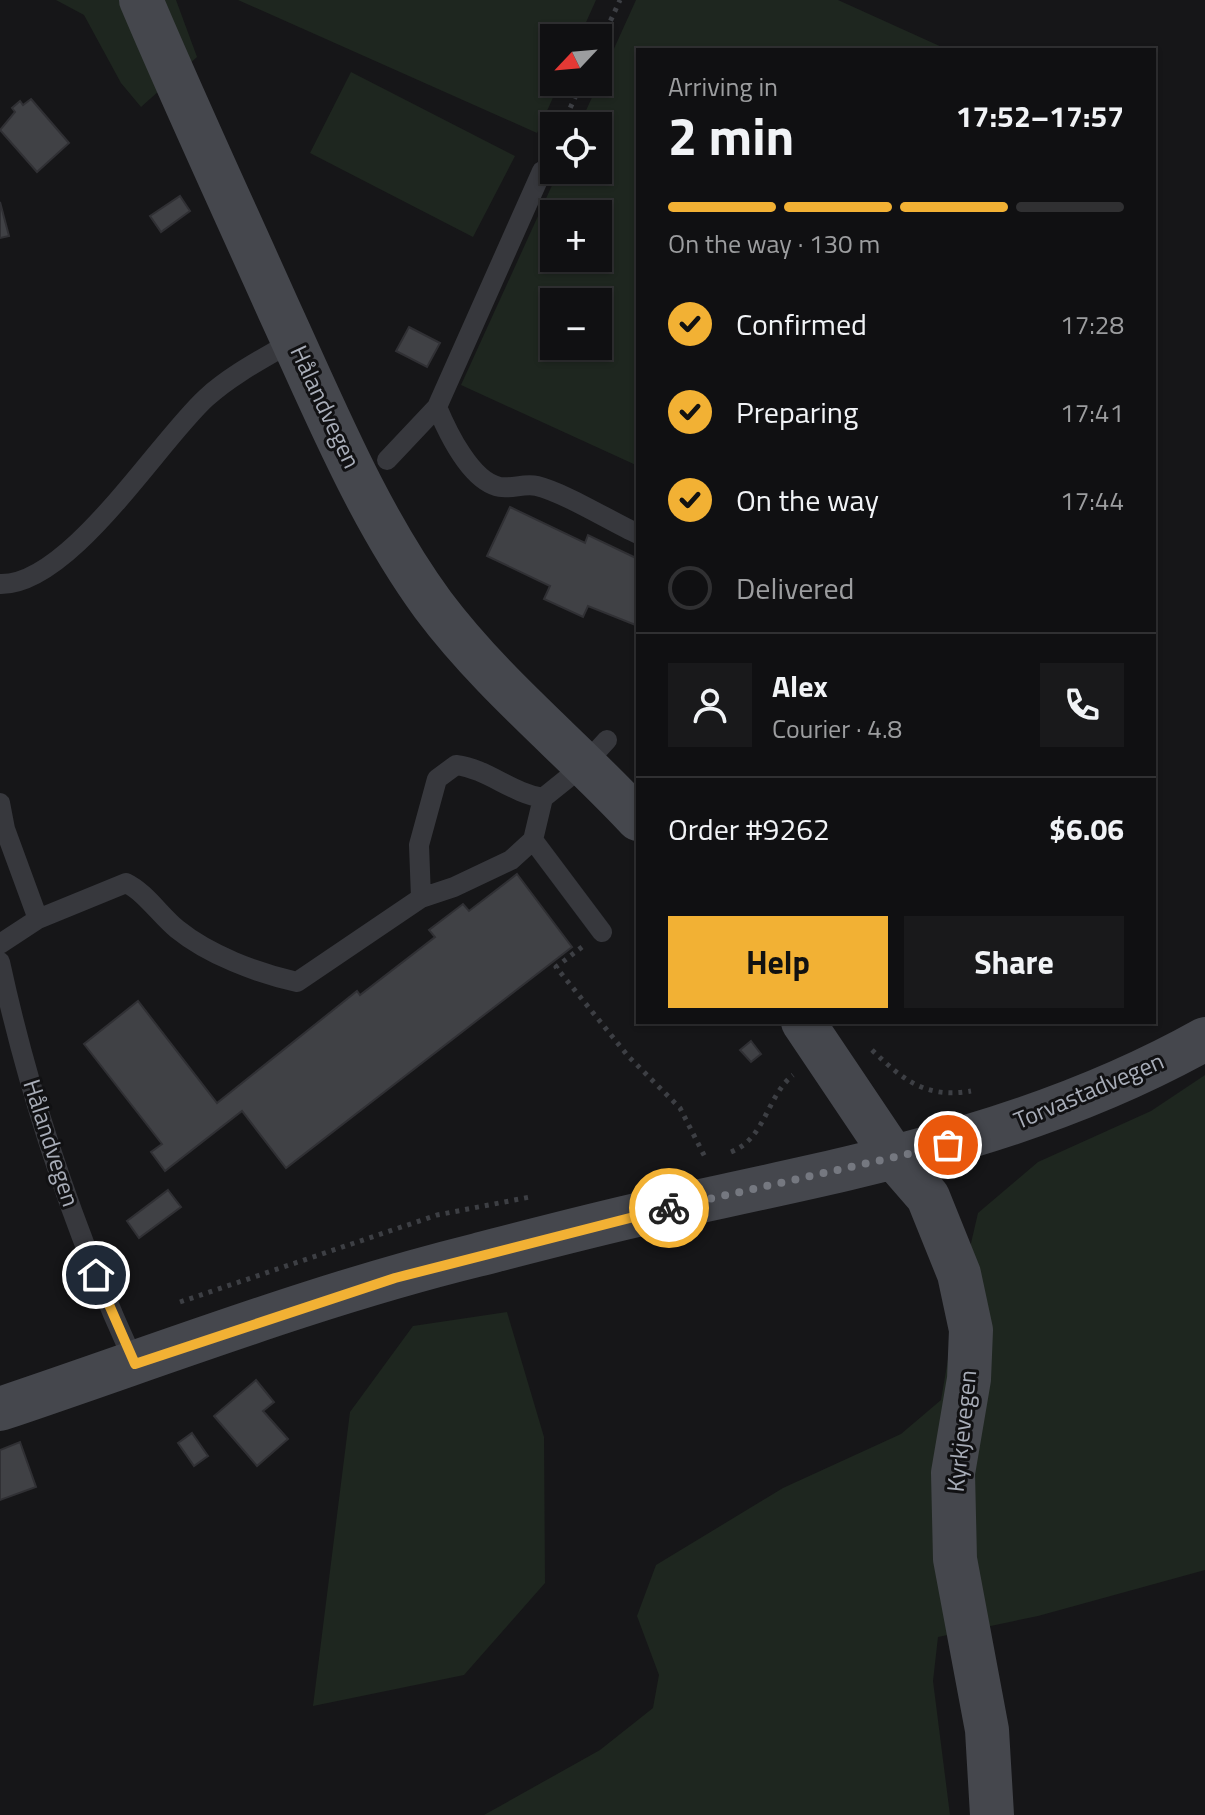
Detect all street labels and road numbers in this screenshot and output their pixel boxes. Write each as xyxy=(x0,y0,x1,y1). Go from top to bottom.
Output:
street label: Hålandvegen xyxy=(282,339,370,474)
street label: Torvastadvegen xyxy=(1008,1042,1169,1138)
street label: Hålandvegen xyxy=(14,1074,89,1211)
street label: Kyrkjevegen xyxy=(937,1368,985,1494)

